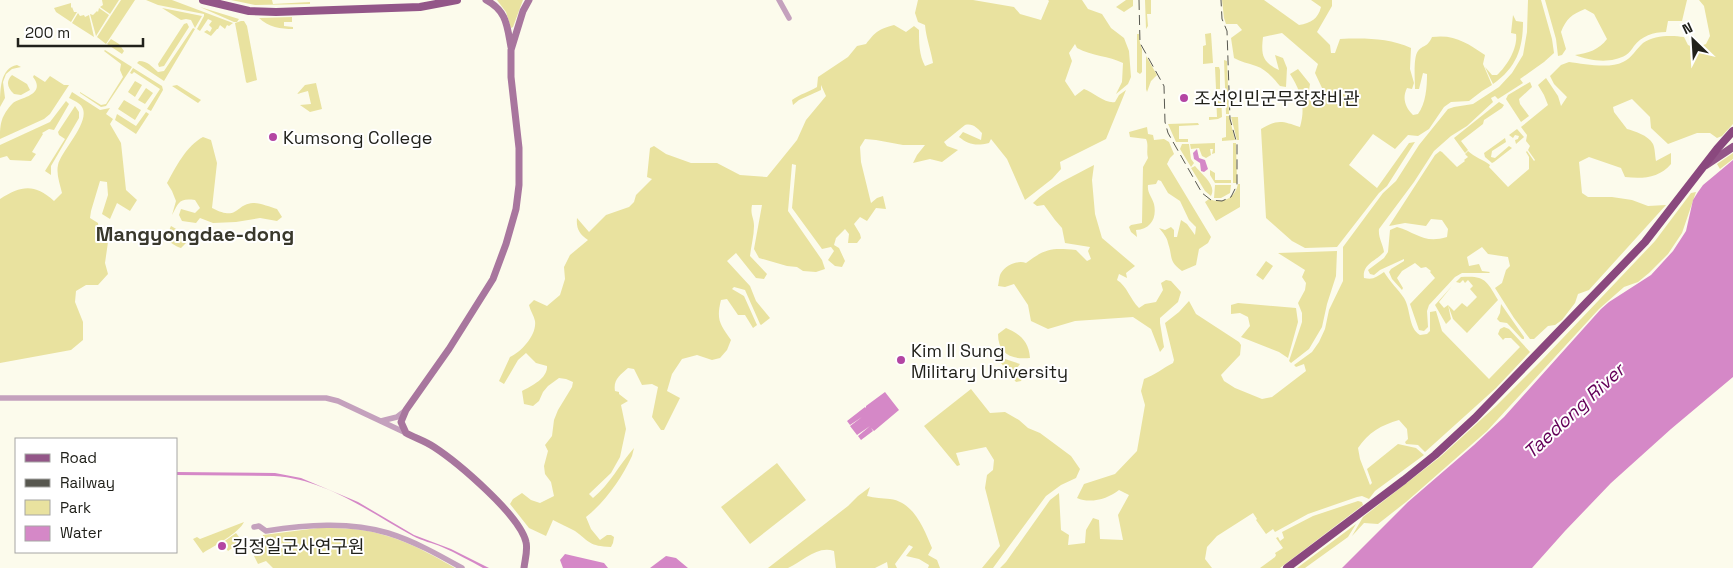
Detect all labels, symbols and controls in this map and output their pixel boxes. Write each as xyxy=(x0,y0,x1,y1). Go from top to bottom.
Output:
scale bar xyxy=(18,15,142,47)
north arrow xyxy=(1668,15,1718,65)
text: N xyxy=(1679,18,1696,38)
text: 200 m xyxy=(25,23,70,42)
place label: 조선인민군무장장비관 xyxy=(1194,87,1360,110)
marker: 조선인민군무장장비관 xyxy=(1178,92,1190,104)
place label: Kumsong College xyxy=(283,126,433,149)
marker: Kumsong College xyxy=(267,131,279,143)
district label: Mangyongdae-dong xyxy=(96,221,294,247)
place label: Kim Il Sung Military University xyxy=(911,339,1068,383)
marker: Kim Il Sung Military University xyxy=(895,354,907,366)
water label: Taedong River xyxy=(1518,357,1631,464)
legend xyxy=(15,438,178,553)
text: Road xyxy=(60,448,97,467)
text: Railway xyxy=(60,473,115,492)
text: Park xyxy=(60,498,91,517)
text: Water xyxy=(60,523,103,542)
place label: 김정일군사연구원 xyxy=(232,535,364,558)
marker: 김정일군사연구원 xyxy=(216,540,228,552)

